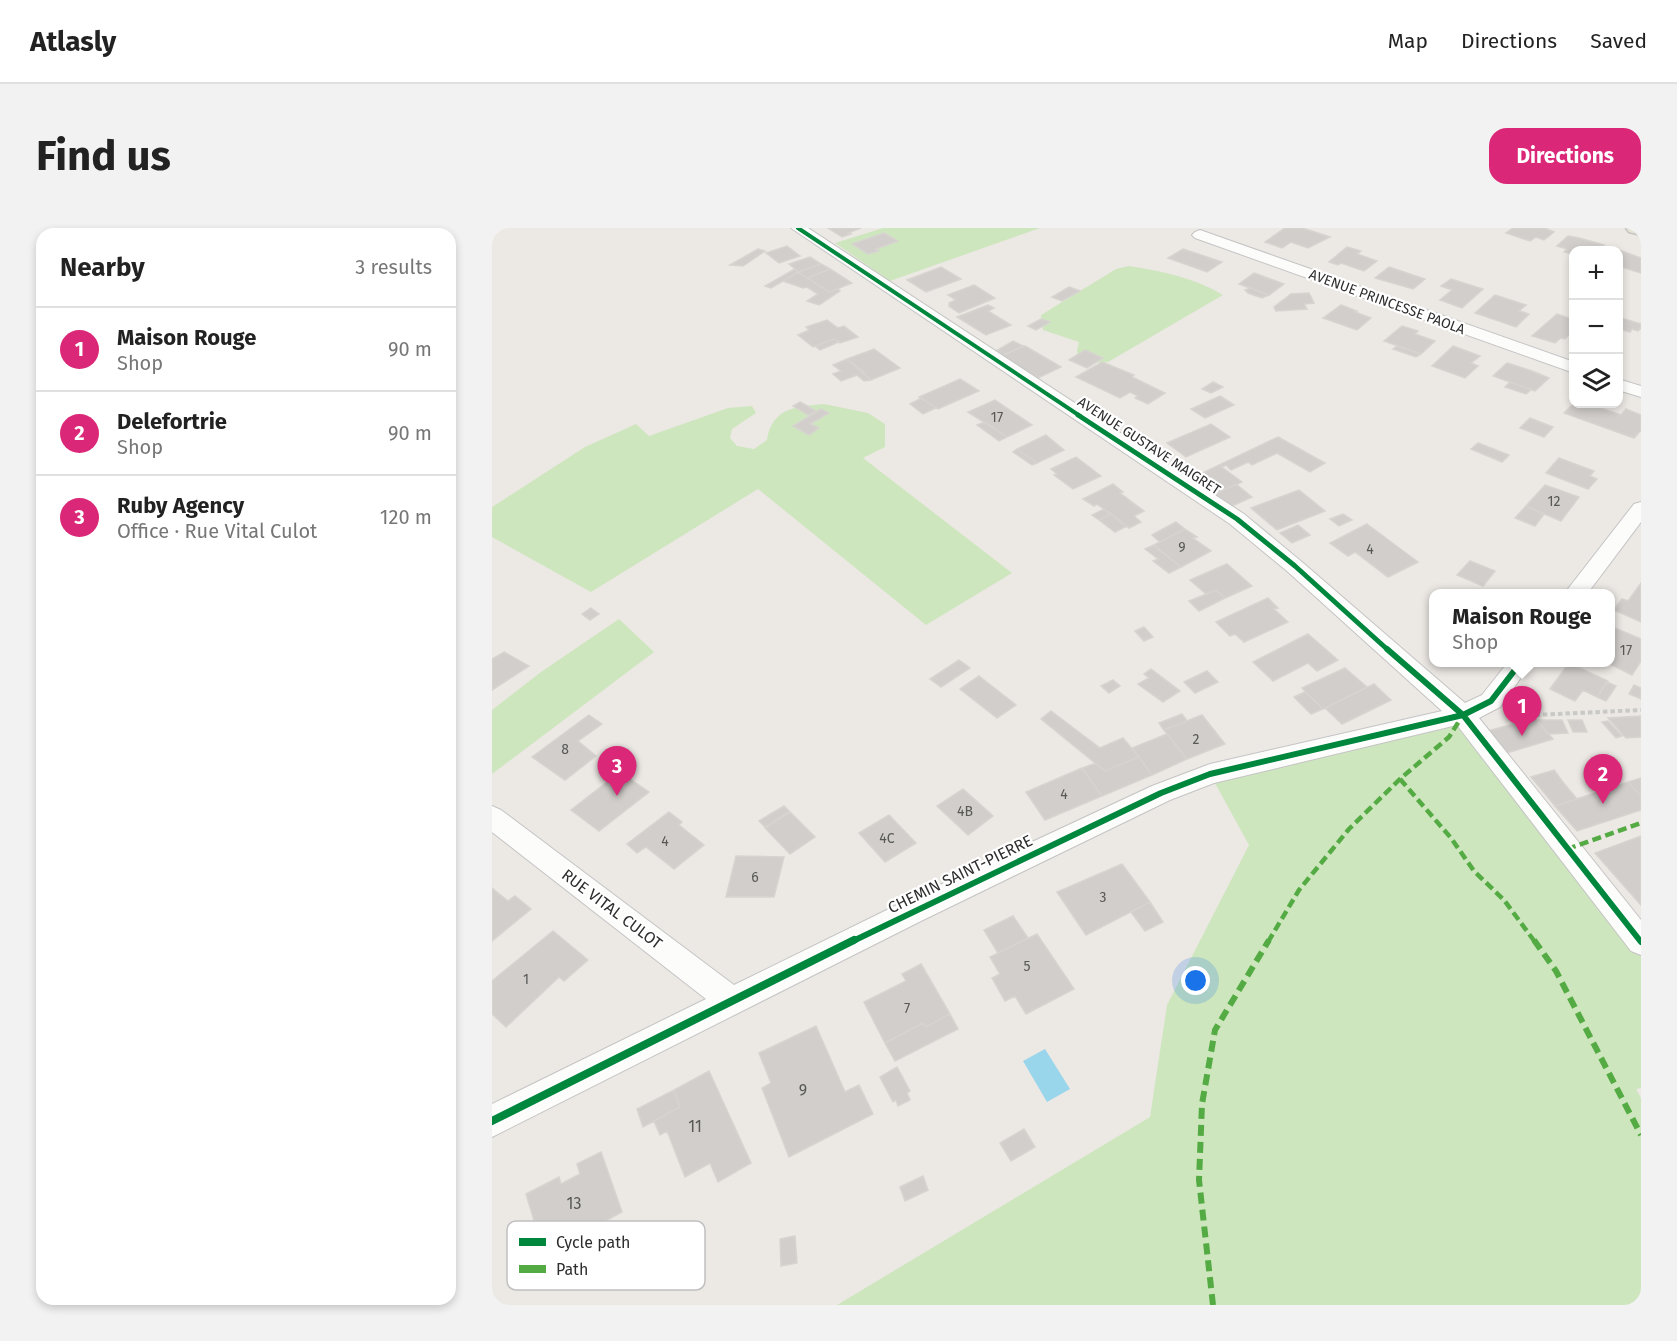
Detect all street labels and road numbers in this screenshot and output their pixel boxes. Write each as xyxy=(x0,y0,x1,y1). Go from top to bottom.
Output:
street label: AVENUE PRINCESSE PAOLA xyxy=(1307,266,1467,338)
street label: AVENUE GUSTAVE MAIGRET xyxy=(1074,393,1224,499)
street label: CHEMIN SAINT-PIERRE xyxy=(885,831,1035,917)
street label: RUE VITAL CULOT xyxy=(558,865,667,953)

